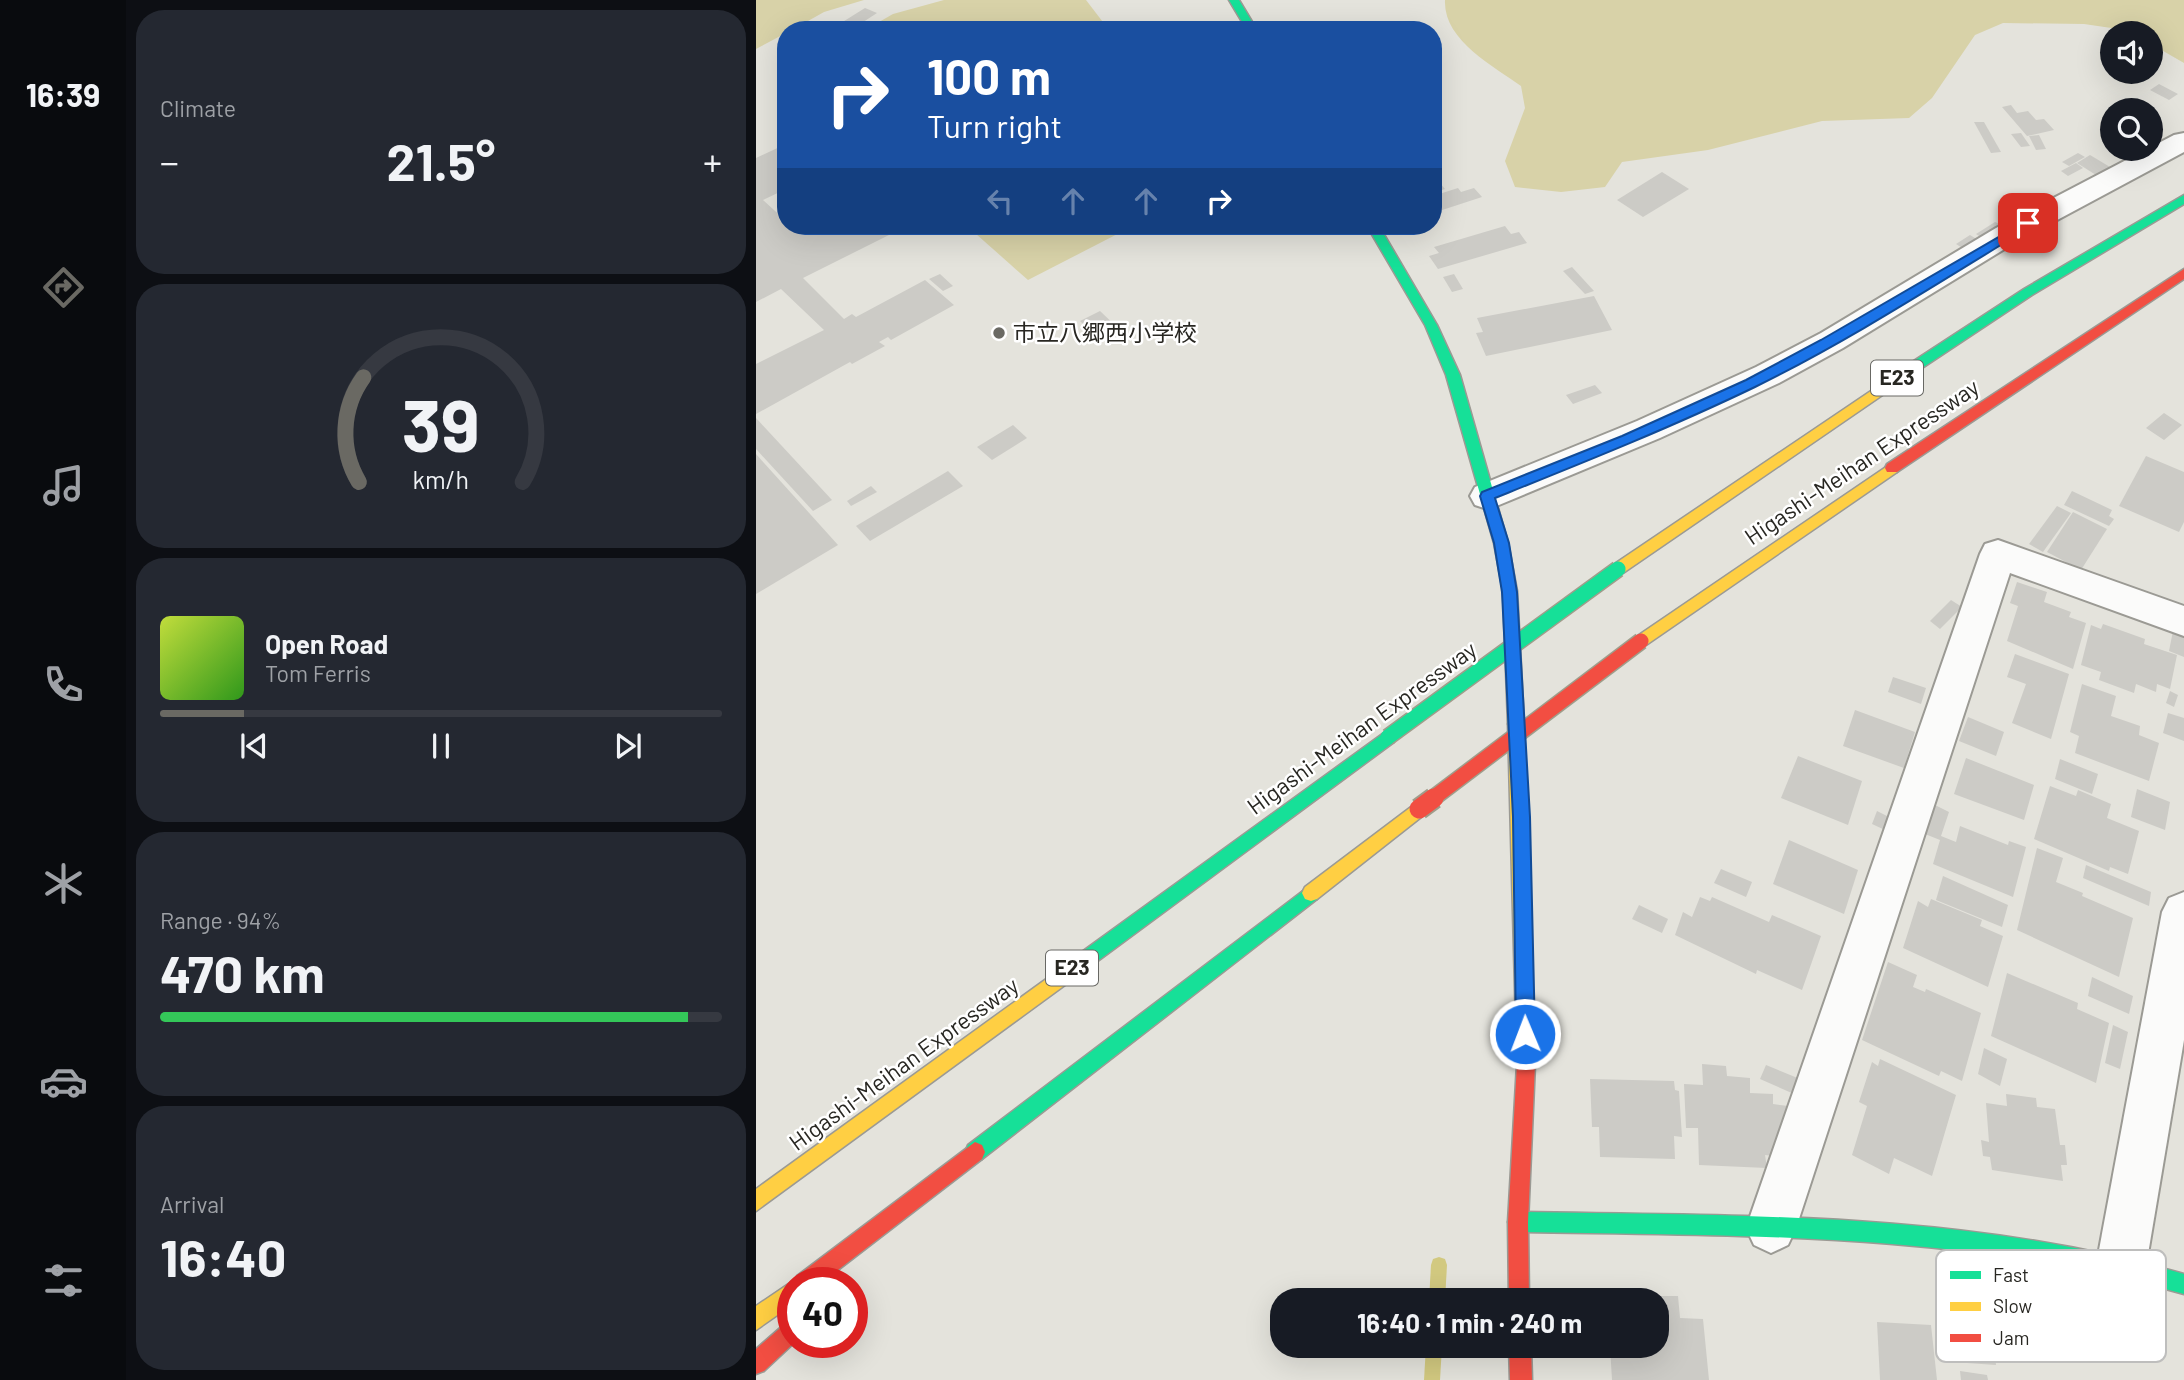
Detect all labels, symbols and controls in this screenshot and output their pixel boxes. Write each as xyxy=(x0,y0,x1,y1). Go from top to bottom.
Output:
map controls xyxy=(2100,21,2163,161)
button: sound xyxy=(2100,21,2163,84)
text: 100 m xyxy=(927,46,1051,105)
icon: right xyxy=(812,49,903,140)
text: 16:39 xyxy=(26,75,100,113)
text: Climate xyxy=(160,94,236,122)
button: search xyxy=(2100,98,2163,161)
text: Turn right xyxy=(927,106,1062,144)
text: 21.5° xyxy=(387,129,495,191)
text: − xyxy=(160,138,179,184)
text: + xyxy=(703,138,722,184)
icon: left xyxy=(981,182,1019,220)
icon: ahead xyxy=(1054,182,1092,220)
icon: ahead xyxy=(1127,182,1165,220)
icon: right xyxy=(1200,182,1238,220)
pin xyxy=(1998,193,2058,253)
icon: arrive xyxy=(2009,204,2047,242)
icon: directions xyxy=(39,263,88,312)
place label: 市立八郷西小学校 xyxy=(1013,318,1197,346)
marker: 市立八郷西小学校 xyxy=(991,325,1007,341)
road number: E23 xyxy=(1871,360,1923,396)
street label: Higashi-Meihan Expressway xyxy=(1739,372,1984,550)
text: 39 xyxy=(402,379,480,467)
icon: music xyxy=(39,461,88,510)
text: km/h xyxy=(413,464,469,494)
text: Open Road xyxy=(265,628,388,659)
street label: Higashi-Meihan Expressway xyxy=(1241,634,1482,820)
text: Tom Ferris xyxy=(265,659,371,687)
icon: phone xyxy=(39,660,88,709)
icon: previous xyxy=(235,727,273,765)
icon: pause xyxy=(422,727,460,765)
icon: next xyxy=(609,727,647,765)
icon: climate xyxy=(39,859,88,908)
text: Range · 94% xyxy=(160,906,281,934)
text: 470 km xyxy=(160,941,325,1003)
road number: E23 xyxy=(1046,950,1098,986)
street label: Higashi-Meihan Expressway xyxy=(783,970,1024,1156)
position arrow xyxy=(1488,997,1562,1071)
icon: car xyxy=(39,1057,88,1106)
text: Arrival xyxy=(160,1190,224,1218)
text: 16:40 xyxy=(160,1225,286,1287)
legend xyxy=(1936,1250,2166,1362)
icon: filters xyxy=(39,1256,88,1305)
text: Fast xyxy=(1993,1263,2029,1286)
speed limit sign: 40 xyxy=(777,1267,868,1358)
text: Slow xyxy=(1993,1294,2032,1317)
text: 16:40 · 1 min · 240 m xyxy=(1357,1307,1582,1338)
text: Jam xyxy=(1993,1326,2029,1349)

